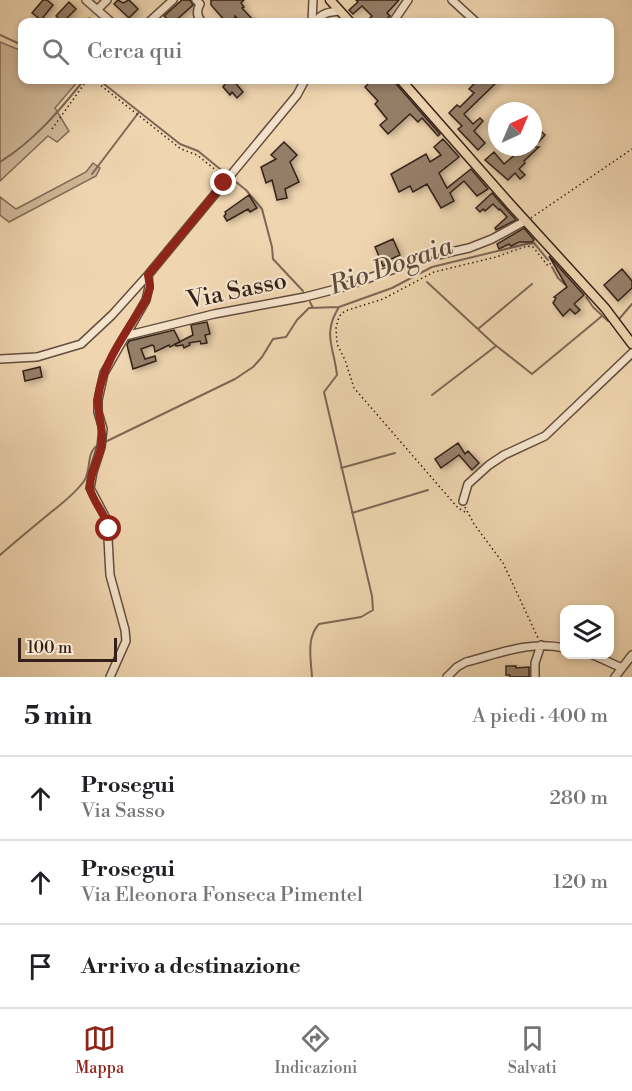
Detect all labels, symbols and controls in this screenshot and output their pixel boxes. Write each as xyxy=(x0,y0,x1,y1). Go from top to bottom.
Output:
search box xyxy=(18,18,614,84)
icon: search xyxy=(39,35,72,68)
text: Cerca qui xyxy=(87,38,183,65)
north arrow xyxy=(488,102,542,156)
route end xyxy=(210,169,236,195)
water label: Rio Dogaia xyxy=(324,230,458,302)
street label: Via Sasso xyxy=(183,266,290,316)
route start xyxy=(95,515,121,541)
map controls xyxy=(560,605,614,659)
button: layers xyxy=(560,605,614,659)
scale bar xyxy=(18,635,117,662)
text: 100 m xyxy=(27,638,72,658)
text: 5 min xyxy=(24,700,92,732)
text: A piedi · 400 m xyxy=(472,704,608,729)
text: Prosegui xyxy=(81,772,175,799)
icon: ahead xyxy=(24,782,57,815)
text: 280 m xyxy=(549,786,608,811)
text: Via Sasso xyxy=(81,799,165,824)
text: Prosegui xyxy=(81,856,175,883)
icon: ahead xyxy=(24,866,57,899)
text: 120 m xyxy=(553,870,608,895)
text: Via Eleonora Fonseca Pimentel xyxy=(81,883,363,908)
icon: arrive xyxy=(24,950,57,983)
text: Arrivo a destinazione xyxy=(81,953,301,980)
tab: Mappa xyxy=(75,1022,124,1078)
tab: Indicazioni xyxy=(274,1022,357,1078)
tab: Salvati xyxy=(508,1022,557,1078)

